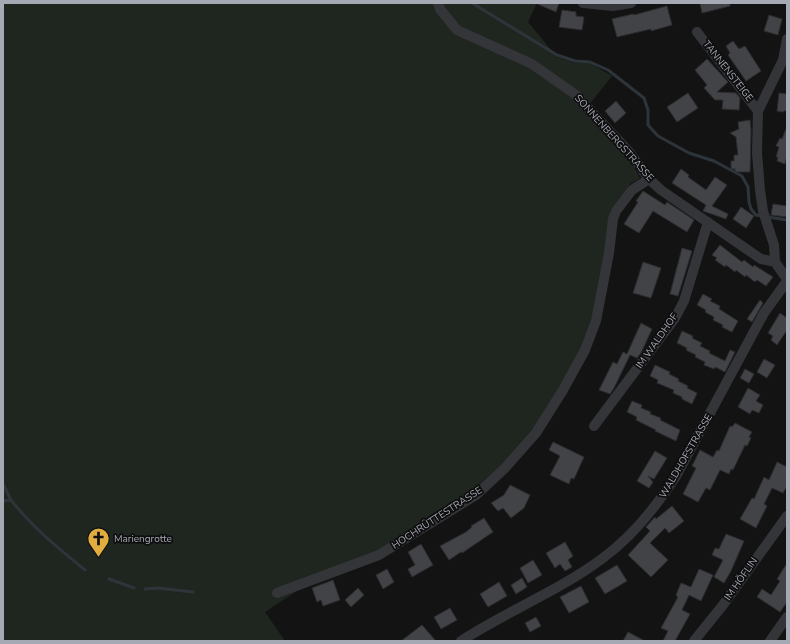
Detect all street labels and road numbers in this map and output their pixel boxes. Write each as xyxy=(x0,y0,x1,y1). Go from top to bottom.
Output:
street label: TANNENSTEIGE xyxy=(700,38,756,105)
street label: SONNENBERGSTRASSE xyxy=(571,92,657,185)
street label: IM WALDHOF xyxy=(633,310,682,372)
street label: WALDHOFSTRASSE xyxy=(656,411,716,501)
street label: HOCHRÜTTESTRASSE xyxy=(389,483,485,553)
street label: IM HÖFLIN xyxy=(721,555,761,603)

